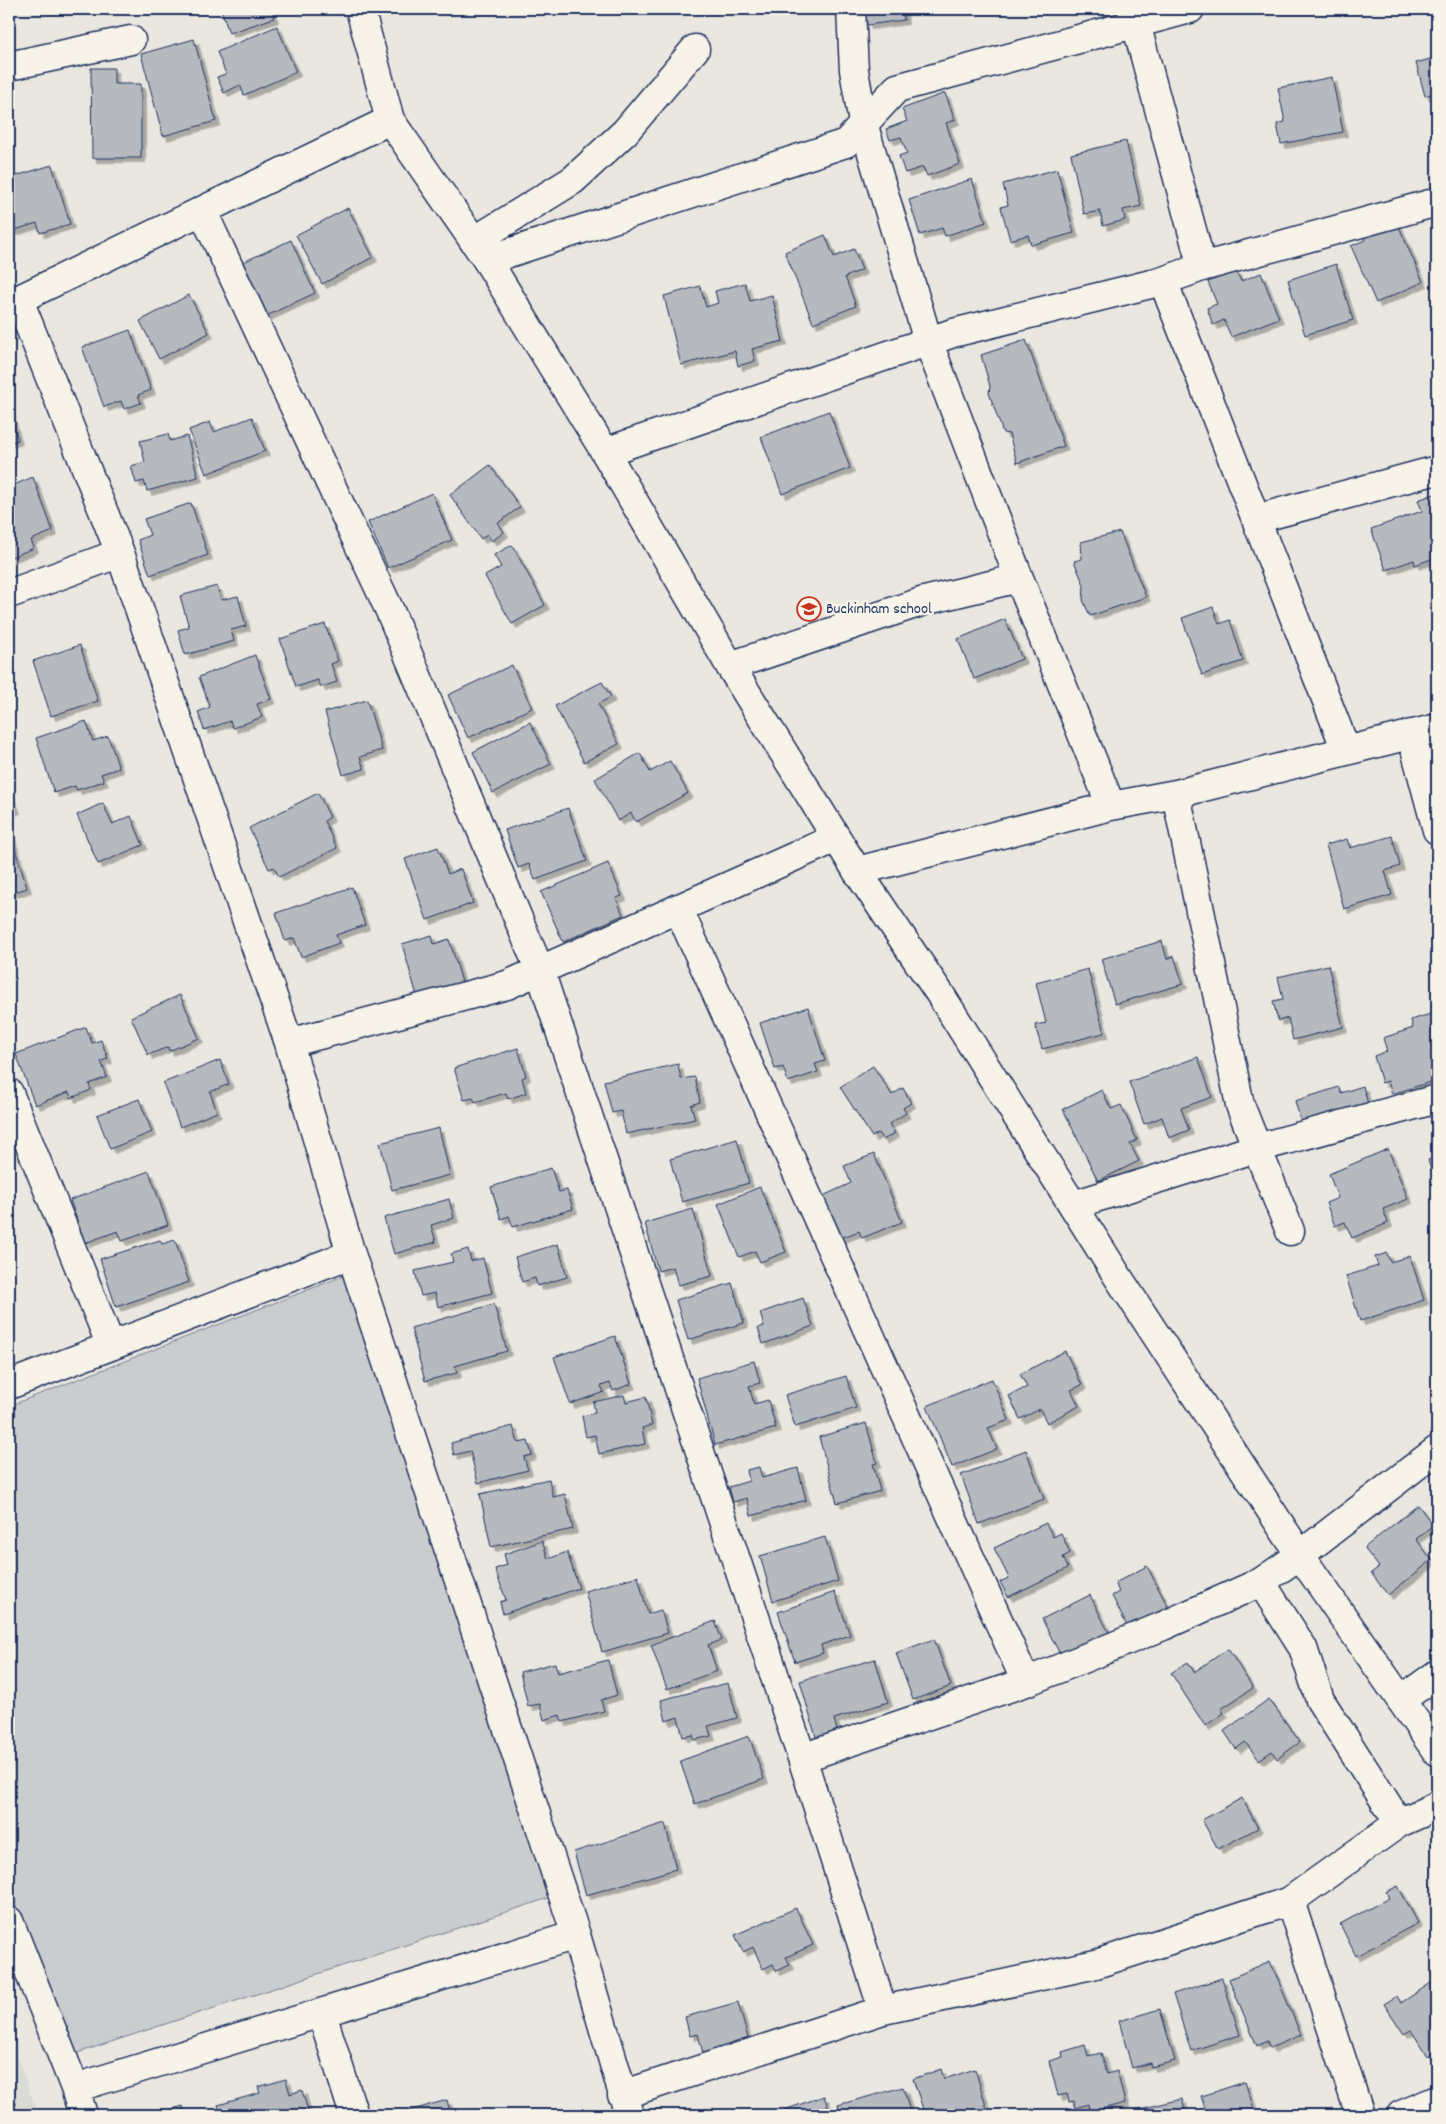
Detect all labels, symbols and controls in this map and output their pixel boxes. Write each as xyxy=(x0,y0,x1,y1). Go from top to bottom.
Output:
school or university icon: Buckinham school xyxy=(796,596,822,622)
place label: Buckinham school xyxy=(826,598,932,621)

